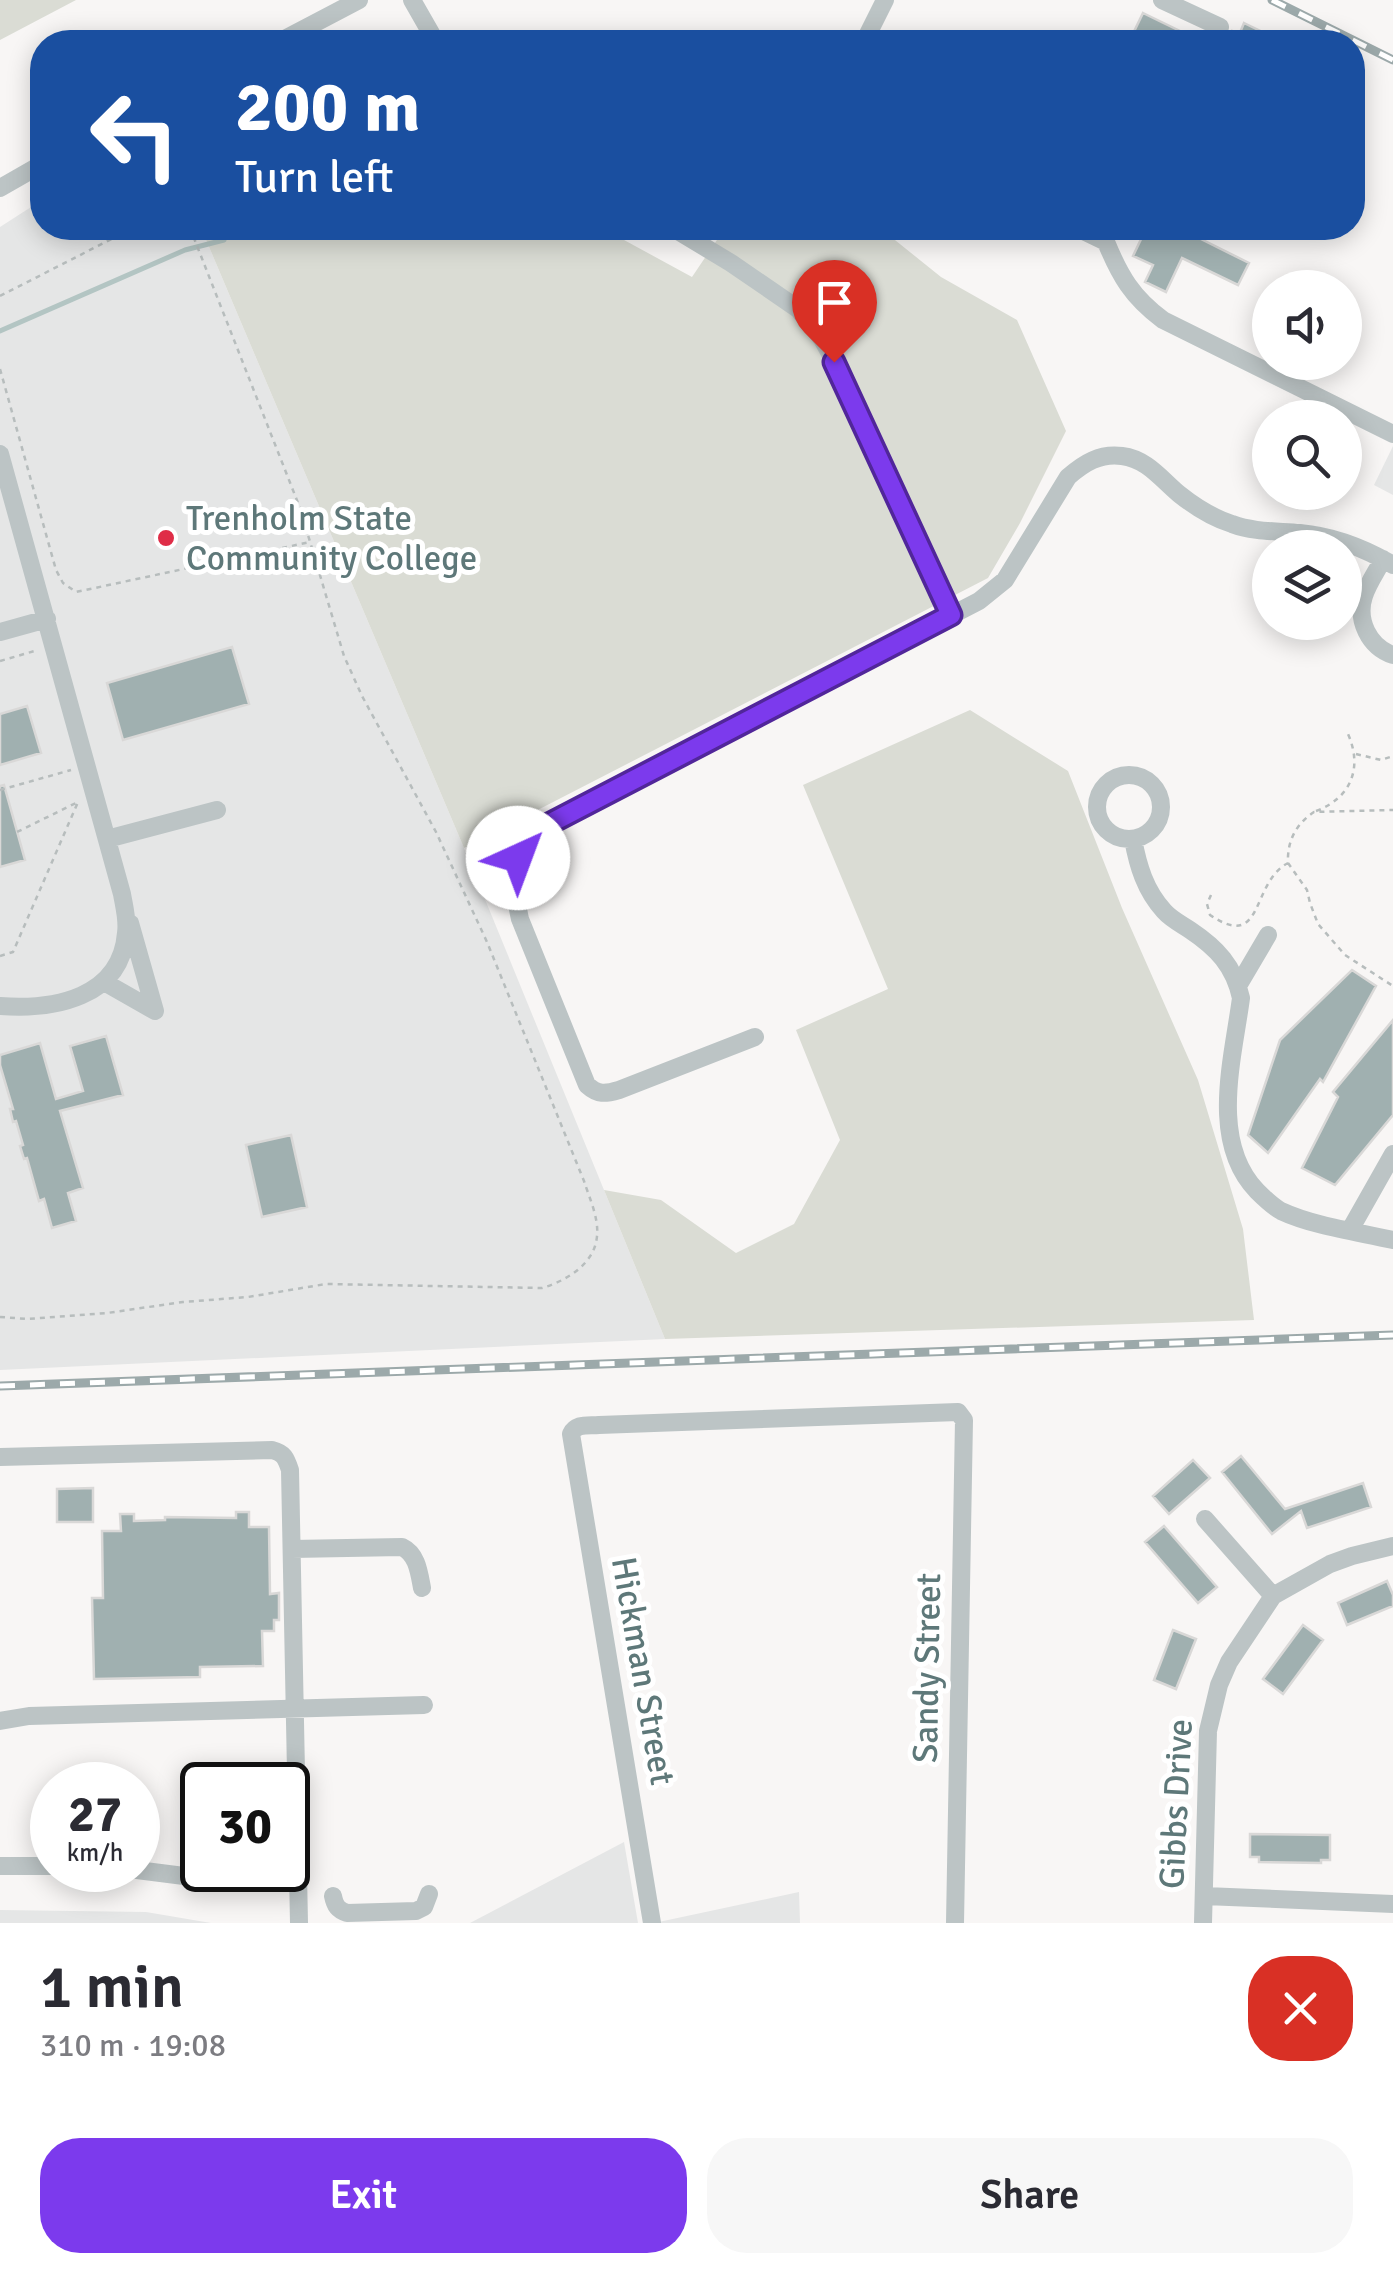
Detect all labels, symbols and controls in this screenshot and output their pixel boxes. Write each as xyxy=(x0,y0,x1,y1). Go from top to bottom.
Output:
text: 200 m xyxy=(235,64,420,150)
icon: left xyxy=(70,70,200,200)
text: Turn left xyxy=(235,150,394,205)
pin xyxy=(792,260,877,363)
map controls xyxy=(1252,270,1362,640)
button: sound xyxy=(1252,270,1362,380)
icon: arrive xyxy=(807,275,862,330)
button: search xyxy=(1252,400,1362,510)
place label: Trenholm State Community College xyxy=(186,497,477,580)
marker: Trenholm State Community College xyxy=(155,527,177,549)
button: layers xyxy=(1252,530,1362,640)
position arrow xyxy=(466,806,570,910)
street label: Hickman Street xyxy=(602,1554,684,1788)
street label: Sandy Street xyxy=(904,1573,950,1763)
street label: Gibbs Drive xyxy=(1150,1718,1202,1890)
speed limit sign: 30 xyxy=(180,1762,310,1892)
text: 27 xyxy=(68,1784,122,1846)
text: km/h xyxy=(67,1837,123,1868)
text: 1 min xyxy=(40,1951,184,2025)
button: close xyxy=(1248,1956,1353,2061)
text: 310 m · 19:08 xyxy=(40,2026,226,2065)
button: Exit xyxy=(40,2138,687,2253)
button: Share xyxy=(707,2138,1353,2253)

